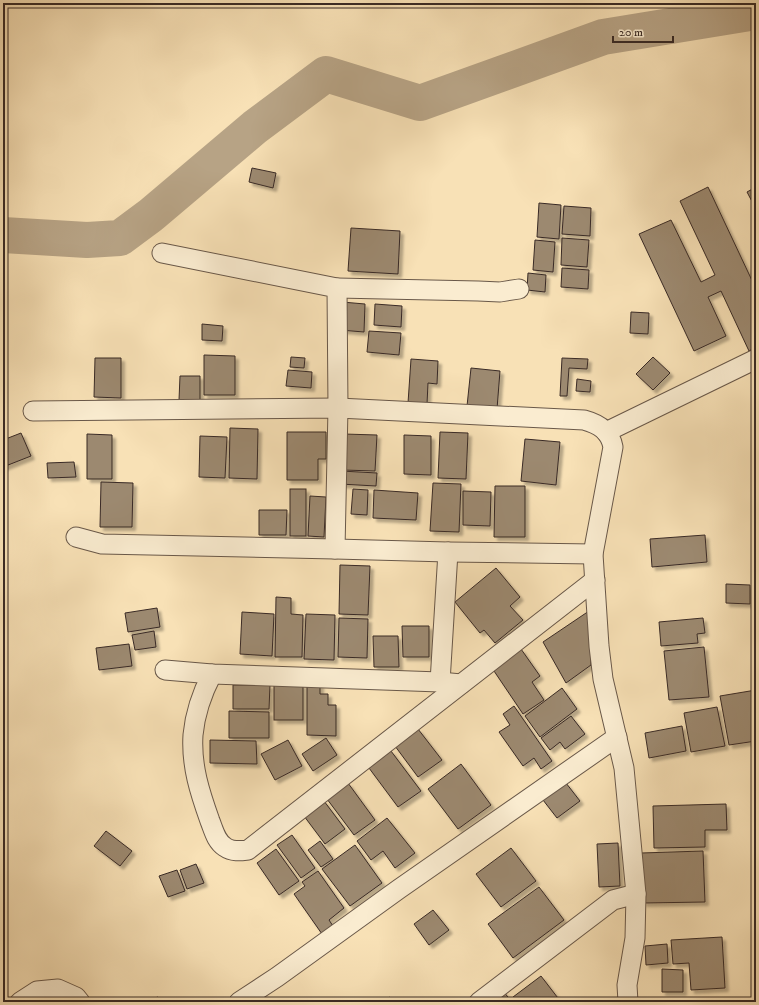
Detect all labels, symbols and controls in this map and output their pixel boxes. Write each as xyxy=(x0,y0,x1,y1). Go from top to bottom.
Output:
scale bar xyxy=(613,18,673,44)
text: 20 m xyxy=(619,25,643,40)

